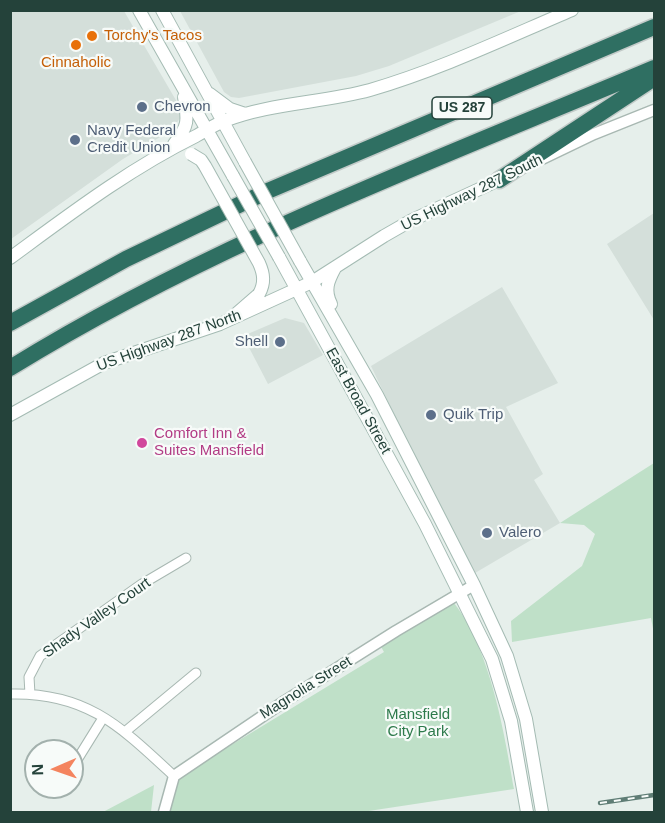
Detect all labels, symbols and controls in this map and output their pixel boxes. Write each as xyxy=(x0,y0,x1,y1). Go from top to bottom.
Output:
place label: Torchy's Tacos xyxy=(104,27,202,45)
marker: Torchy's Tacos xyxy=(85,29,99,43)
marker: Cinnaholic xyxy=(69,38,83,52)
place label: Cinnaholic xyxy=(41,54,111,72)
road number: US 287 xyxy=(432,97,492,119)
place label: Chevron xyxy=(154,98,211,116)
marker: Chevron xyxy=(135,100,149,114)
place label: Navy Federal Credit Union xyxy=(87,122,176,157)
marker: Navy Federal Credit Union xyxy=(68,133,82,147)
street label: US Highway 287 South xyxy=(398,151,546,235)
street label: US Highway 287 North xyxy=(94,306,244,376)
place label: Shell xyxy=(235,333,268,351)
marker: Shell xyxy=(273,335,287,349)
street label: East Broad Street xyxy=(321,345,395,457)
place label: Quik Trip xyxy=(443,406,503,424)
marker: Quik Trip xyxy=(424,408,438,422)
place label: Comfort Inn & Suites Mansfield xyxy=(154,425,264,460)
marker: Comfort Inn & Suites Mansfield xyxy=(135,436,149,450)
place label: Valero xyxy=(499,524,541,542)
marker: Valero xyxy=(480,526,494,540)
street label: Shady Valley Court xyxy=(40,574,154,662)
street label: Magnolia Street xyxy=(257,653,355,723)
park label: Mansfield City Park xyxy=(386,706,450,741)
north arrow xyxy=(24,739,84,799)
text: N xyxy=(29,764,46,776)

